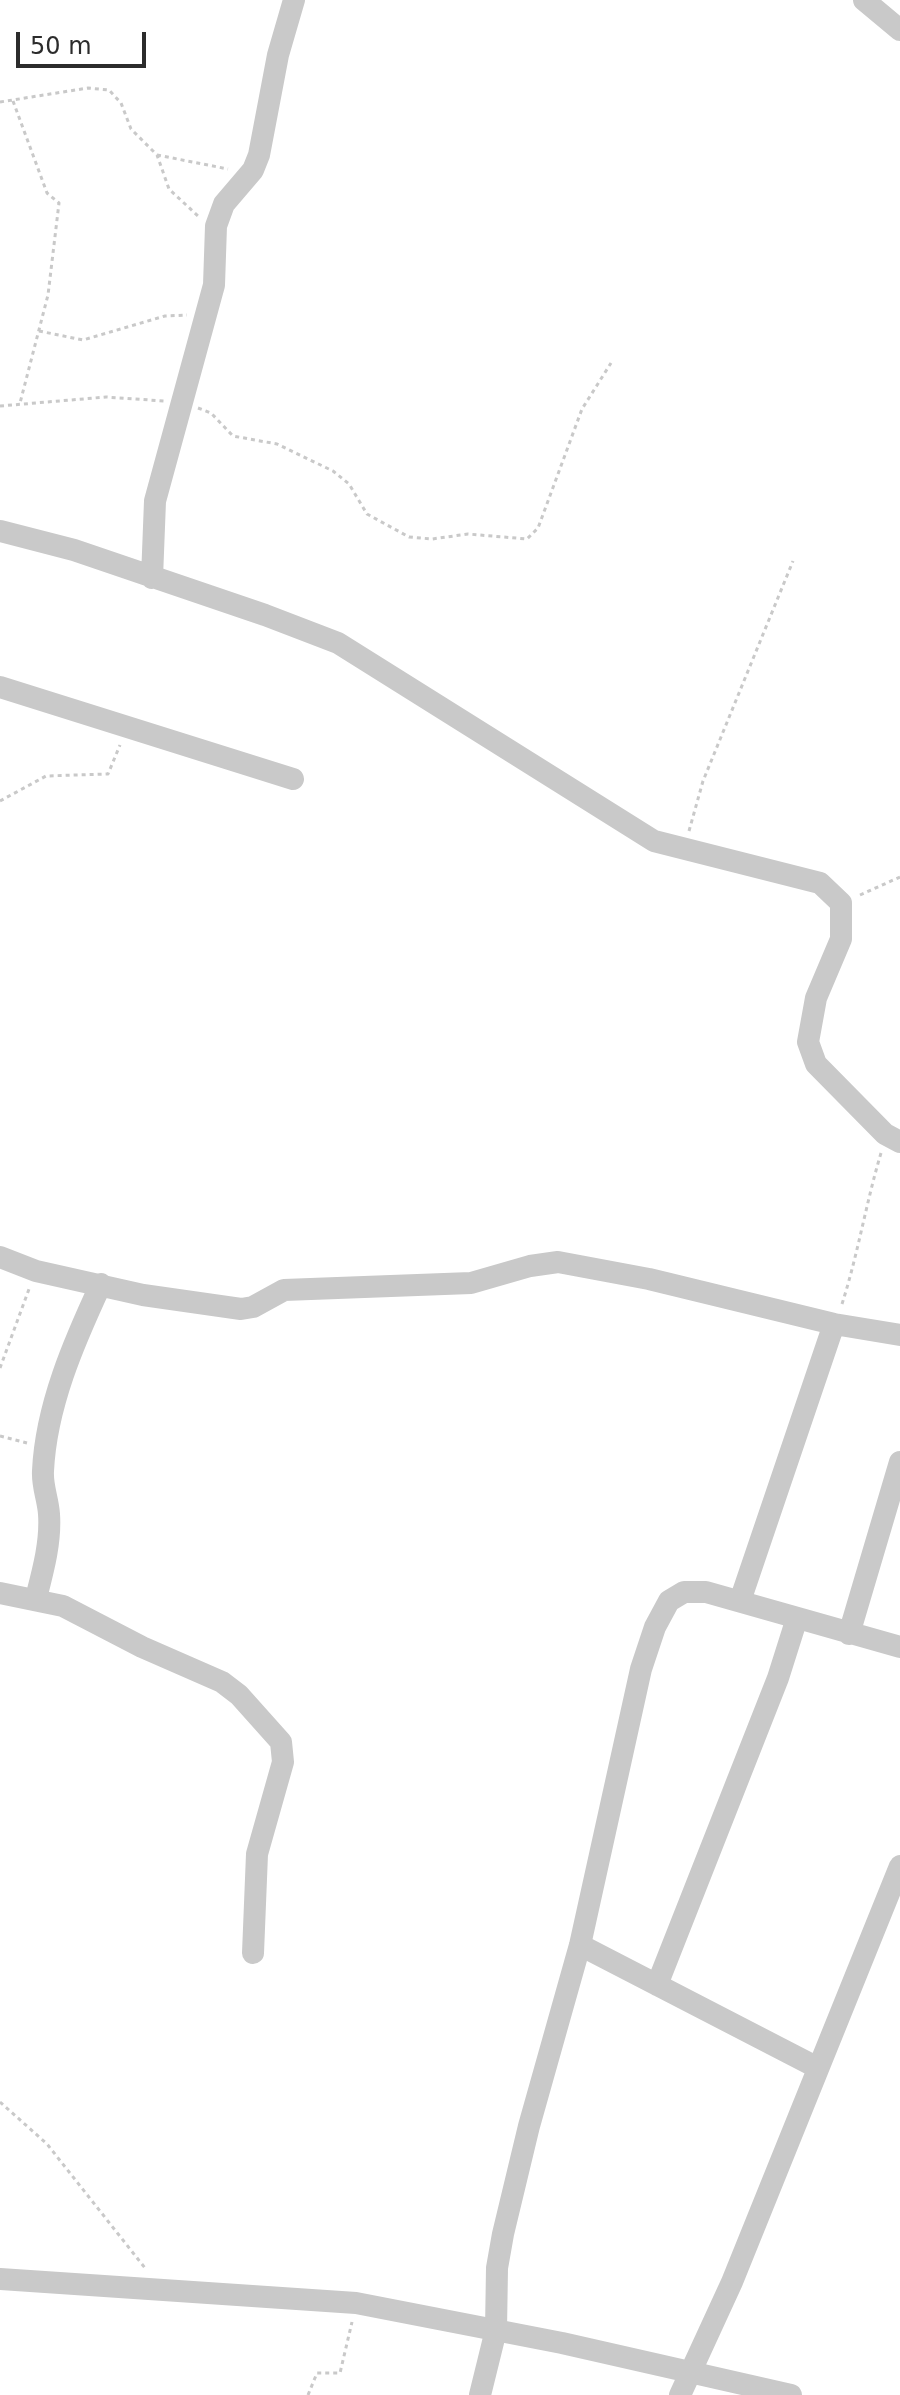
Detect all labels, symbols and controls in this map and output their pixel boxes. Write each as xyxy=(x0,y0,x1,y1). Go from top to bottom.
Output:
scale bar xyxy=(20,16,150,66)
text: 50 m xyxy=(30,32,92,60)

